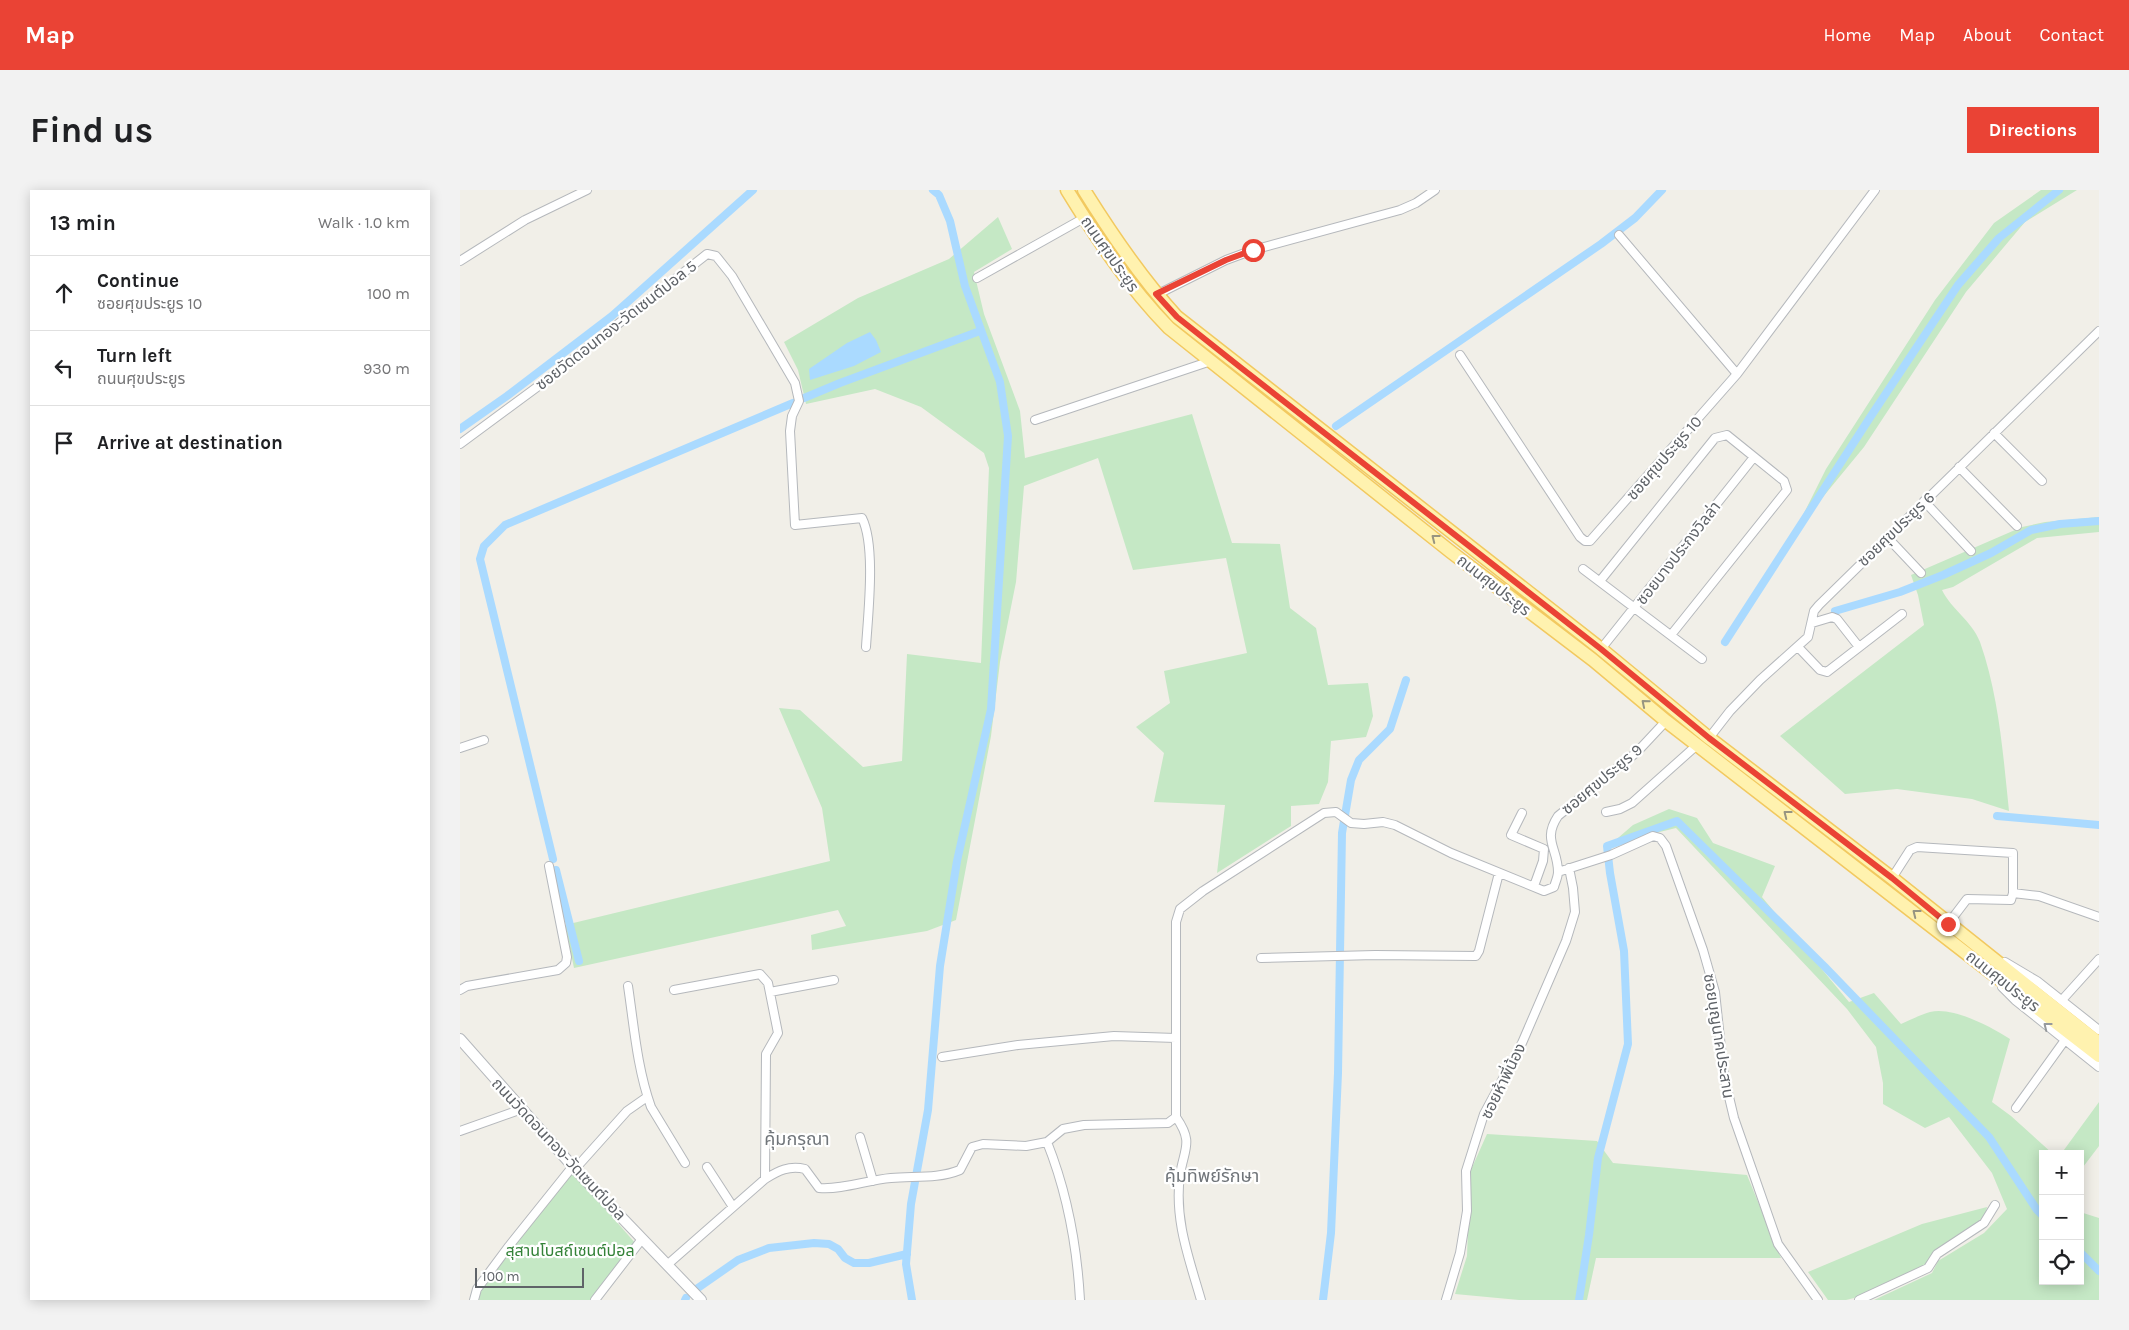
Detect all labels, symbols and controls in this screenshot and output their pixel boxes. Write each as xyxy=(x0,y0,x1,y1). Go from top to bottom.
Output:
text: Map xyxy=(25,21,75,49)
text: Home xyxy=(1823,24,1871,46)
text: Map xyxy=(1899,24,1935,46)
text: About xyxy=(1963,24,2012,46)
text: Contact xyxy=(2040,24,2104,46)
button: Directions xyxy=(1967,107,2099,153)
text: Find us xyxy=(30,110,153,151)
text: 13 min xyxy=(50,211,116,235)
street label: ถนนศุขประยูร xyxy=(1077,212,1143,296)
text: Walk · 1.0 km xyxy=(318,213,410,232)
route start xyxy=(1242,239,1265,262)
street label: ซอยวัดดอนทอง-วัดเซนต์ปอล 5 xyxy=(532,256,700,394)
text: Continue xyxy=(97,270,179,292)
icon: ahead xyxy=(50,279,78,307)
text: 100 m xyxy=(367,284,410,303)
text: ซอยศุขประยูร 10 xyxy=(97,294,202,313)
text: Turn left xyxy=(97,345,172,367)
icon: left xyxy=(50,354,78,382)
text: 930 m xyxy=(363,359,410,378)
text: ถนนศุขประยูร xyxy=(97,369,185,388)
street label: ซอยศุขประยูร 10 xyxy=(1622,412,1706,504)
icon: arrive xyxy=(50,429,78,457)
text: Arrive at destination xyxy=(97,432,283,454)
street label: ซอยศุขประยูร 6 xyxy=(1854,488,1938,570)
street label: ซอยบางประกงวิลล่า xyxy=(1632,497,1724,609)
one-way arrow xyxy=(1432,536,1441,544)
street label: ถนนศุขประยูร xyxy=(1453,550,1535,620)
one-way arrow xyxy=(1642,701,1651,709)
street label: ซอยศุขประยูร 9 xyxy=(1558,740,1646,818)
one-way arrow xyxy=(1783,811,1793,820)
one-way arrow xyxy=(1912,910,1922,919)
route end xyxy=(1937,913,1960,936)
street label: ถนนศุขประยูร xyxy=(1962,946,2044,1016)
street label: ซอยบุญนาคประสาน xyxy=(1700,972,1738,1100)
one-way arrow xyxy=(2044,1023,2053,1031)
street label: ซอยห้าพี่น้อง xyxy=(1475,1039,1530,1122)
street label: ถนนวัดดอนทอง-วัดเซนต์ปอล xyxy=(488,1074,630,1224)
district label: คุ้มกรุณา xyxy=(764,1128,830,1150)
map controls xyxy=(2039,1150,2084,1285)
button: + xyxy=(2039,1150,2084,1195)
district label: คุ้มทิพย์รักษา xyxy=(1165,1165,1259,1187)
button: − xyxy=(2039,1195,2084,1240)
button: locate xyxy=(2039,1240,2084,1285)
park label: สุสานโบสถ์เซนต์ปอล xyxy=(505,1241,635,1260)
scale bar xyxy=(475,1265,584,1288)
text: 100 m xyxy=(482,1268,520,1285)

